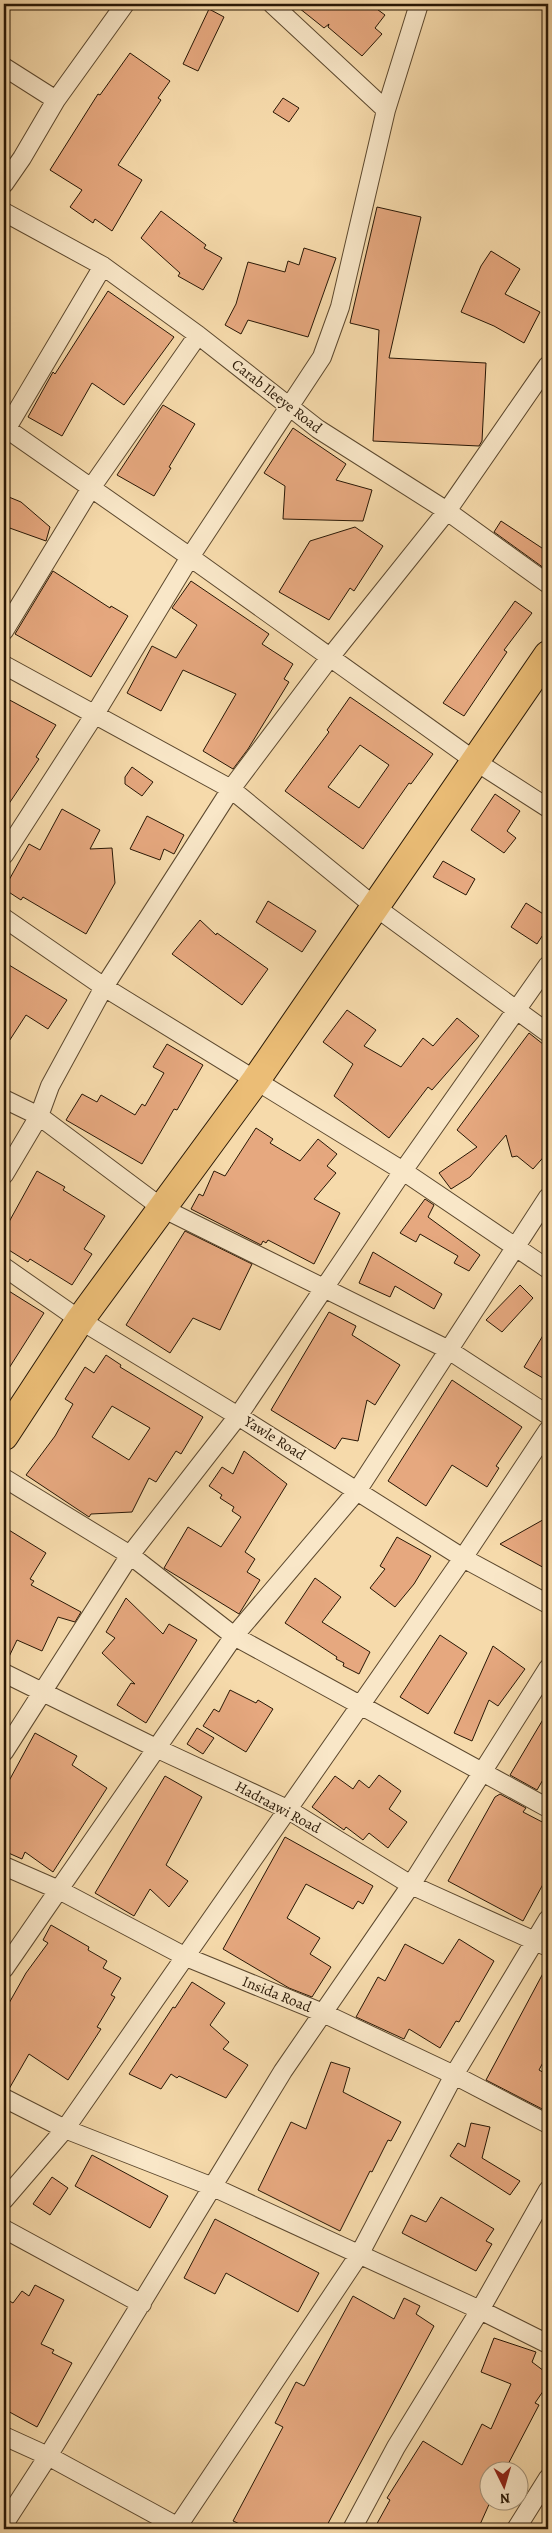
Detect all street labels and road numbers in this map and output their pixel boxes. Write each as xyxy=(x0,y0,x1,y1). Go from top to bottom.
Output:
street label: Carab Ileeye Road xyxy=(228,354,327,438)
street label: Yawle Road xyxy=(240,1411,310,1465)
street label: Hadraawi Road xyxy=(232,1776,325,1838)
street label: Insida Road xyxy=(239,1971,315,2017)

